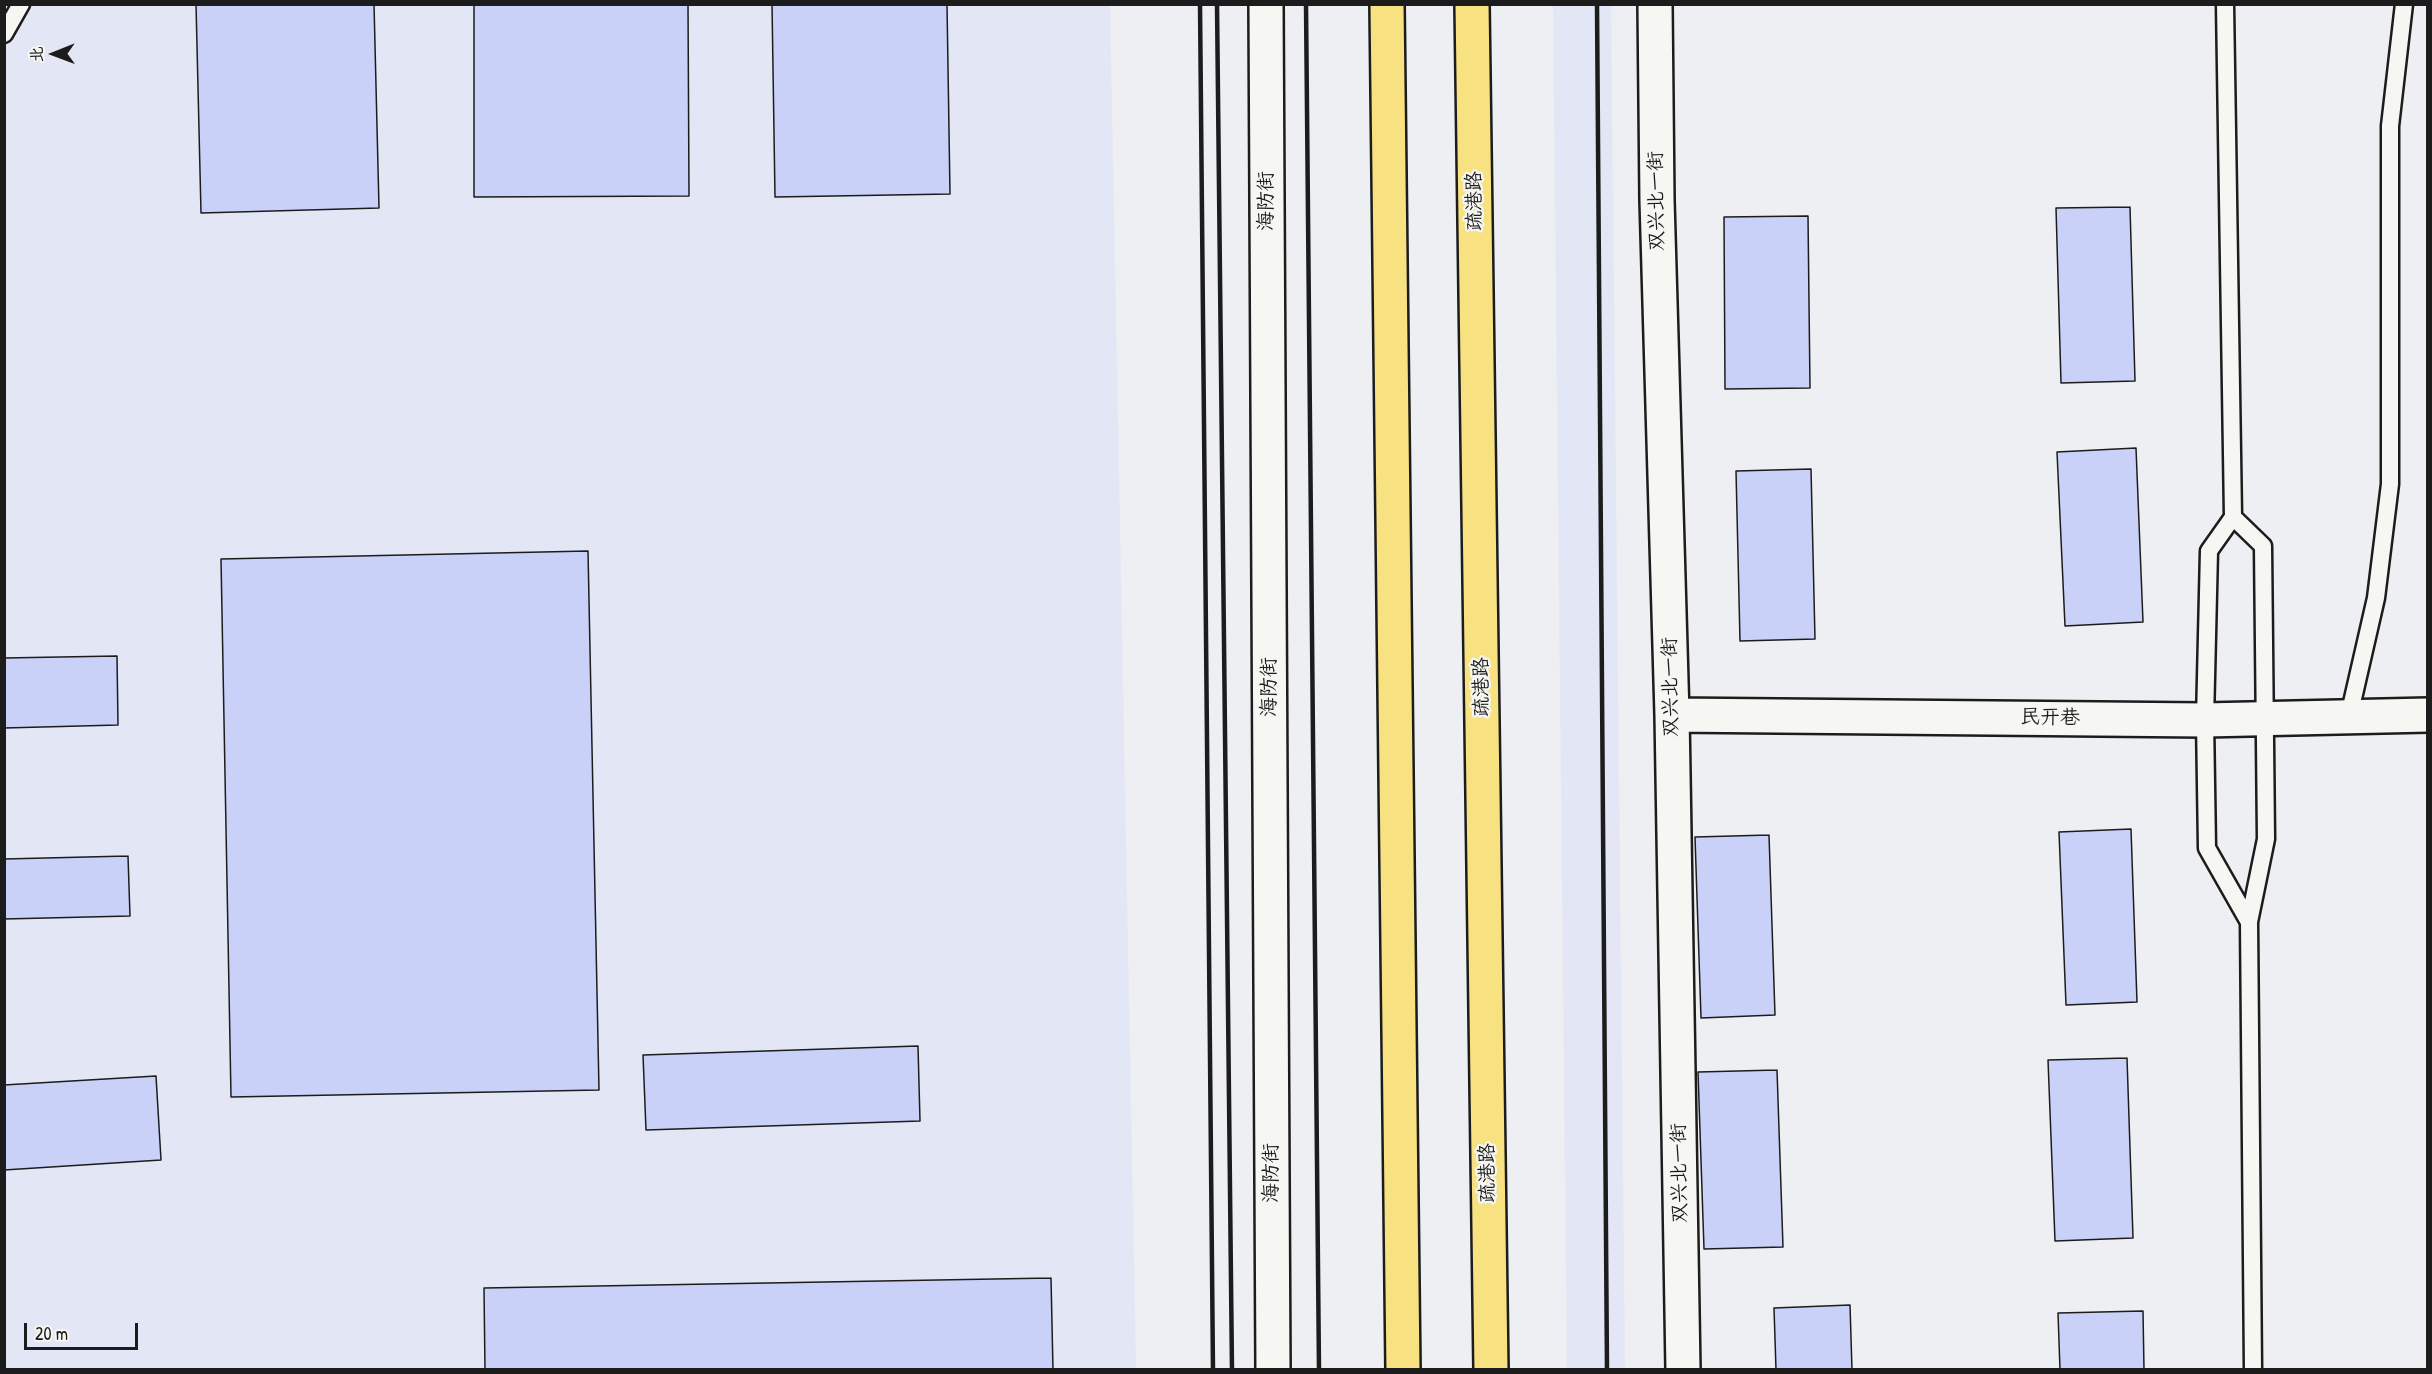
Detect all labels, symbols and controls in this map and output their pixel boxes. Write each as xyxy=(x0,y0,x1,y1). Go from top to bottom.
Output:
north arrow xyxy=(24,24,84,84)
text: 北 xyxy=(25,46,47,63)
street label: 双兴北一街 xyxy=(1644,151,1670,251)
street label: 海防街 xyxy=(1255,171,1279,231)
street label: 疏港路 xyxy=(1462,171,1488,231)
street label: 双兴北一街 xyxy=(1658,637,1684,737)
street label: 海防街 xyxy=(1258,657,1282,717)
street label: 疏港路 xyxy=(1469,657,1495,717)
street label: 民开巷 xyxy=(2020,705,2080,731)
street label: 双兴北一街 xyxy=(1667,1123,1693,1223)
street label: 海防街 xyxy=(1260,1143,1284,1203)
street label: 疏港路 xyxy=(1475,1143,1501,1203)
scale bar xyxy=(27,1311,141,1349)
text: 20 m xyxy=(35,1321,68,1346)

